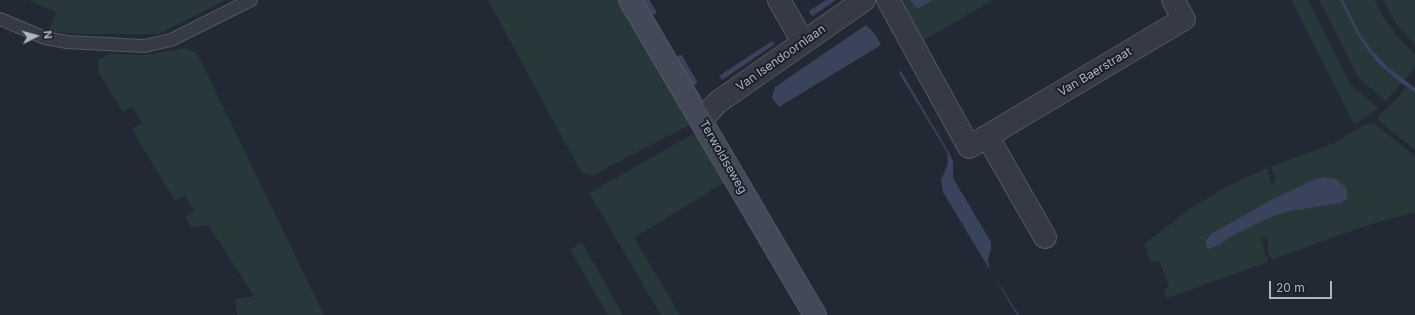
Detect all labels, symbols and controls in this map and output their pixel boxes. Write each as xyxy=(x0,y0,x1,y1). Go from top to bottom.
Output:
north arrow xyxy=(16,16,56,56)
street label: Van Isendoornlaan xyxy=(734,22,828,94)
text: N xyxy=(41,30,55,40)
street label: Van Baerstraat xyxy=(1056,44,1134,100)
street label: Terwoldseweg xyxy=(696,118,750,196)
scale bar xyxy=(1271,273,1334,299)
text: 20 m xyxy=(1276,280,1305,295)

